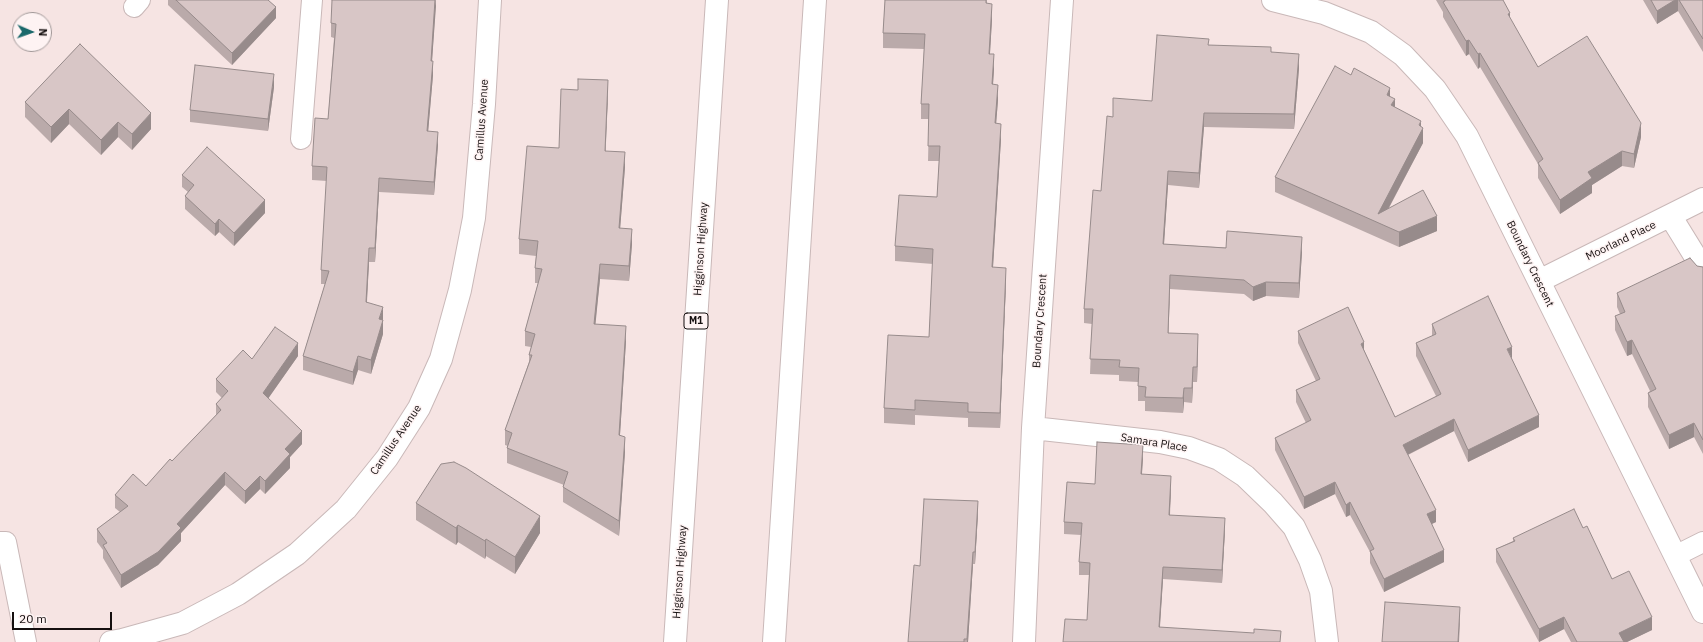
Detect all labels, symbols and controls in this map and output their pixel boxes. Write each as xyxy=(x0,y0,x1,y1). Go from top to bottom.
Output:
north arrow xyxy=(12,12,52,52)
text: N xyxy=(36,28,50,37)
street label: Camillus Avenue xyxy=(473,79,491,161)
street label: Higginson Highway xyxy=(691,202,711,296)
street label: Moorland Place xyxy=(1584,218,1658,264)
street label: Boundary Crescent xyxy=(1503,219,1557,309)
street label: Boundary Crescent xyxy=(1030,274,1050,368)
road number: M1 xyxy=(684,313,708,329)
street label: Camillus Avenue xyxy=(368,402,424,478)
street label: Samara Place xyxy=(1120,431,1188,455)
street label: Higginson Highway xyxy=(670,525,690,619)
scale bar xyxy=(14,604,114,630)
text: 20 m xyxy=(19,611,47,626)

